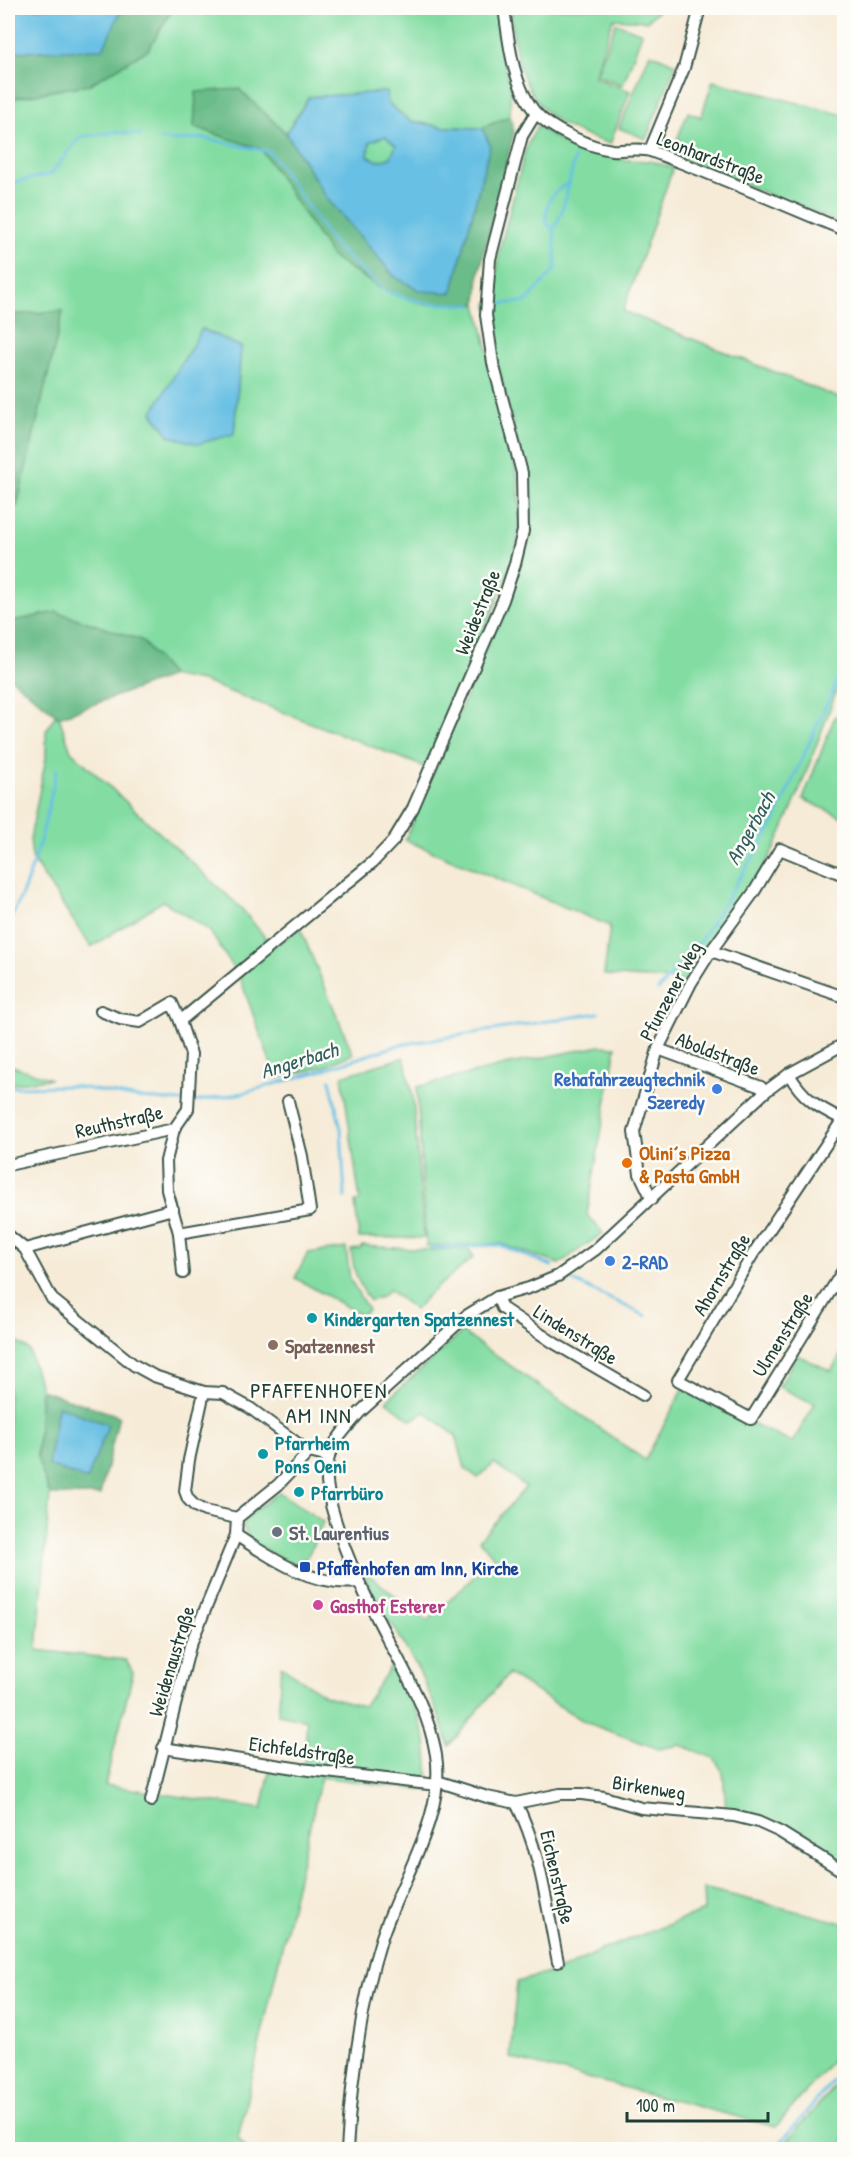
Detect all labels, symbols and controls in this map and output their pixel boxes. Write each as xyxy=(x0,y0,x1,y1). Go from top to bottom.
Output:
street label: Leonhardstraße xyxy=(653,124,769,190)
street label: Weidestraße xyxy=(448,566,506,658)
water label: Angerbach xyxy=(718,785,782,870)
street label: Pfunzener Weg xyxy=(633,937,708,1045)
street label: Aboldstraße xyxy=(672,1025,764,1081)
water label: Angerbach xyxy=(257,1034,342,1085)
place label: Rehafahrzeugtechnik Szeredy xyxy=(554,1065,706,1116)
marker: Rehafahrzeugtechnik Szeredy xyxy=(710,1082,724,1096)
street label: Reuthstraße xyxy=(73,1098,165,1144)
place label: Olini´s Pizza & Pasta GmbH xyxy=(639,1139,740,1189)
marker: Olini´s Pizza & Pasta GmbH xyxy=(620,1156,634,1170)
street label: Ahornstraße xyxy=(686,1228,756,1320)
place label: 2-RAD xyxy=(622,1248,668,1275)
marker: 2-RAD xyxy=(603,1254,617,1268)
street label: Ulmenstraße xyxy=(745,1286,819,1382)
street label: Lindenstraße xyxy=(529,1298,623,1370)
place label: Kindergarten Spatzennest xyxy=(324,1305,515,1333)
marker: Kindergarten Spatzennest xyxy=(305,1311,319,1325)
place label: Spatzennest xyxy=(285,1332,376,1360)
marker: Spatzennest xyxy=(266,1338,280,1352)
district label: PFAFFENHOFEN AM INN xyxy=(250,1375,388,1430)
place label: Pfarrheim Pons Oeni xyxy=(275,1429,350,1479)
marker: Pfarrheim Pons Oeni xyxy=(256,1447,270,1461)
place label: Pfarrbüro xyxy=(311,1479,383,1506)
marker: Pfarrbüro xyxy=(292,1485,306,1499)
place label: St. Laurentius xyxy=(289,1519,389,1546)
marker: St. Laurentius xyxy=(270,1525,284,1539)
place label: Pfaffenhofen am Inn, Kirche xyxy=(317,1554,519,1581)
marker: Pfaffenhofen am Inn, Kirche xyxy=(298,1560,312,1574)
place label: Gasthof Esterer xyxy=(330,1592,445,1619)
marker: Gasthof Esterer xyxy=(311,1598,325,1612)
street label: Weidenaustraße xyxy=(141,1602,201,1719)
street label: Eichfeldstraße xyxy=(247,1729,357,1771)
street label: Birkenweg xyxy=(610,1768,688,1806)
street label: Eichenstraße xyxy=(534,1828,582,1926)
scale bar xyxy=(627,2085,768,2123)
text: 100 m xyxy=(636,2093,675,2118)

